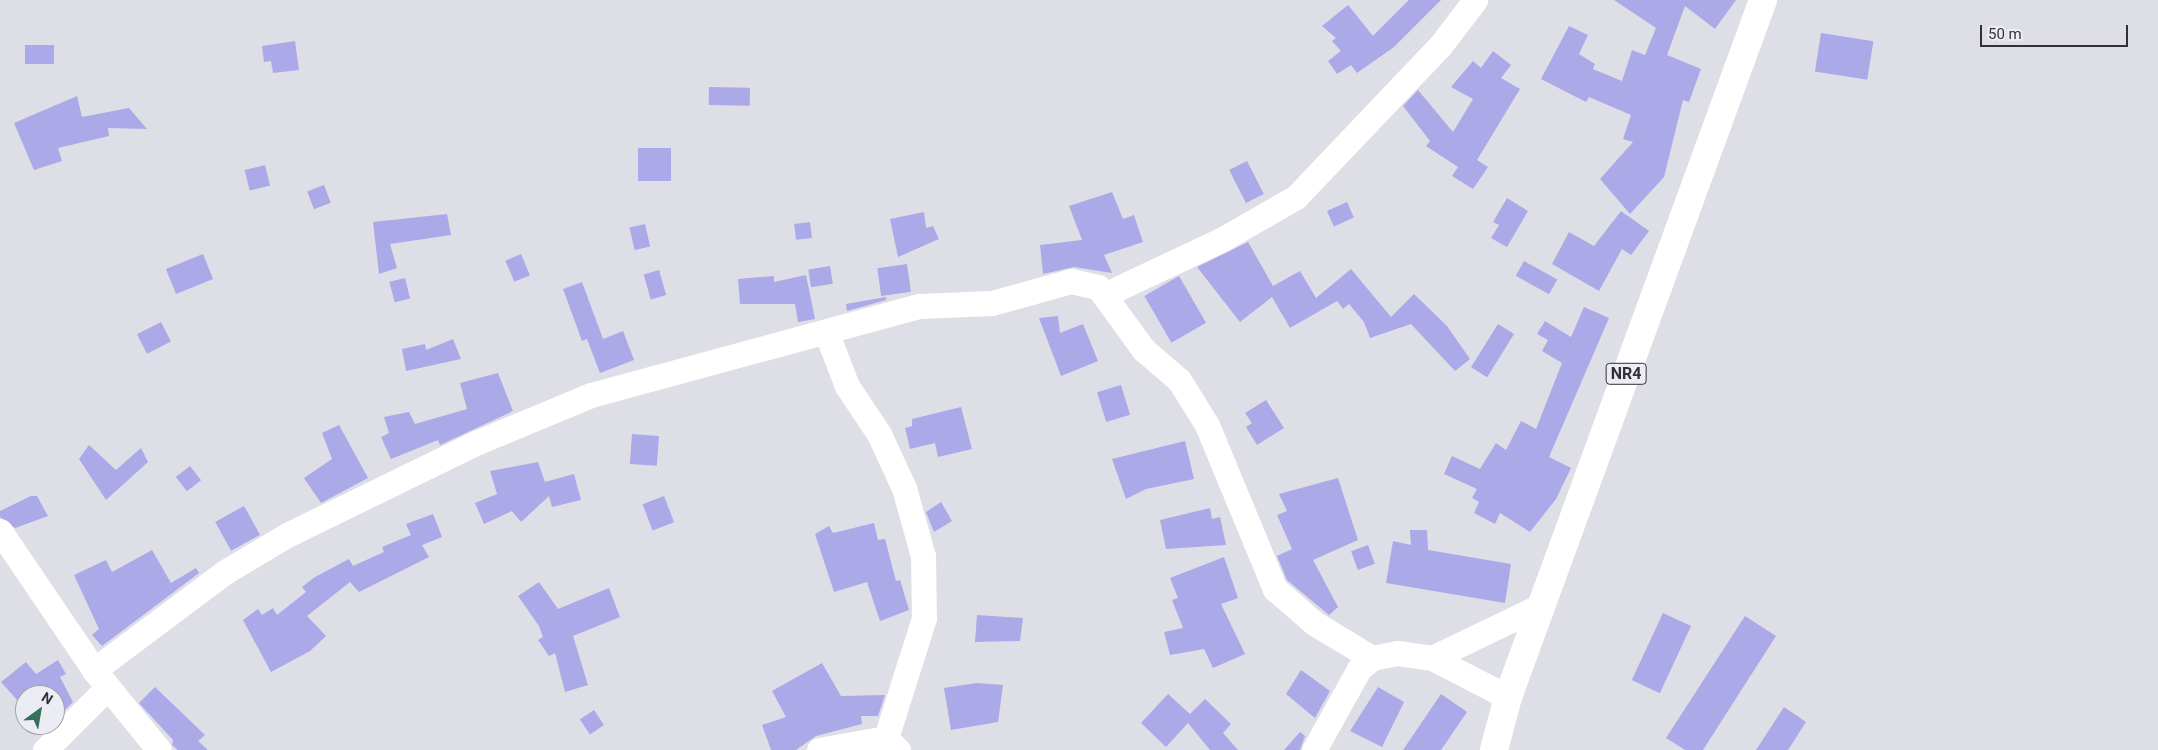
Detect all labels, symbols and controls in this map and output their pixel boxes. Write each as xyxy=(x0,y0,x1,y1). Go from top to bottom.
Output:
scale bar xyxy=(1983,15,2130,47)
text: 50 m xyxy=(1988,25,2022,43)
road number: NR4 xyxy=(1605,360,1647,388)
north arrow xyxy=(15,685,65,735)
text: N xyxy=(39,689,56,708)

